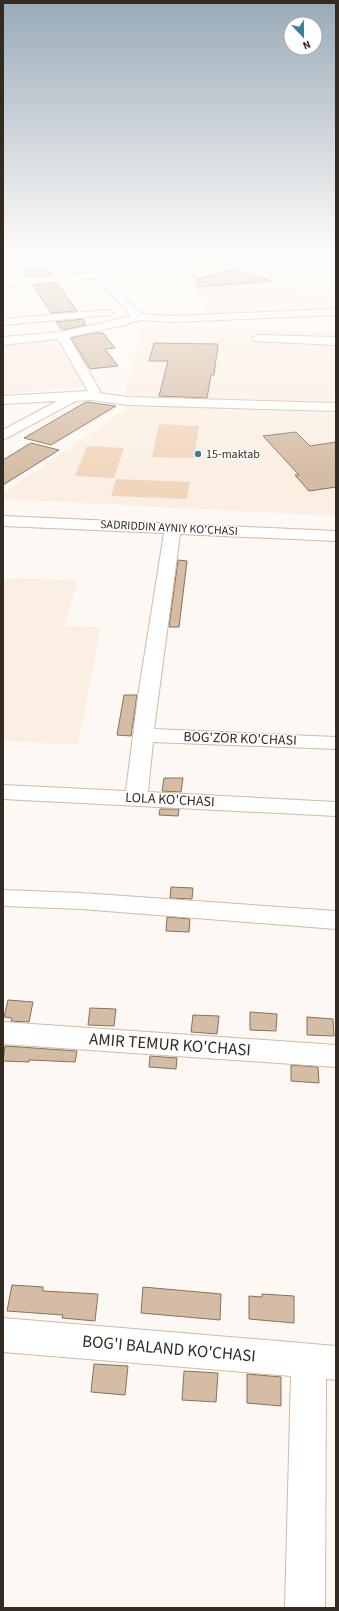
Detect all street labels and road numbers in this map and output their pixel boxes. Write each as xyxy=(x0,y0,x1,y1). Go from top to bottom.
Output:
street label: SADRIDDIN AYNIY KO'CHASI xyxy=(100,516,238,540)
street label: BOG'ZOR KO'CHASI xyxy=(183,727,297,751)
street label: LOLA KO'CHASI xyxy=(125,788,215,812)
street label: AMIR TEMUR KO'CHASI xyxy=(88,1027,252,1063)
street label: BOG'I BALAND KO'CHASI xyxy=(81,1329,257,1369)

